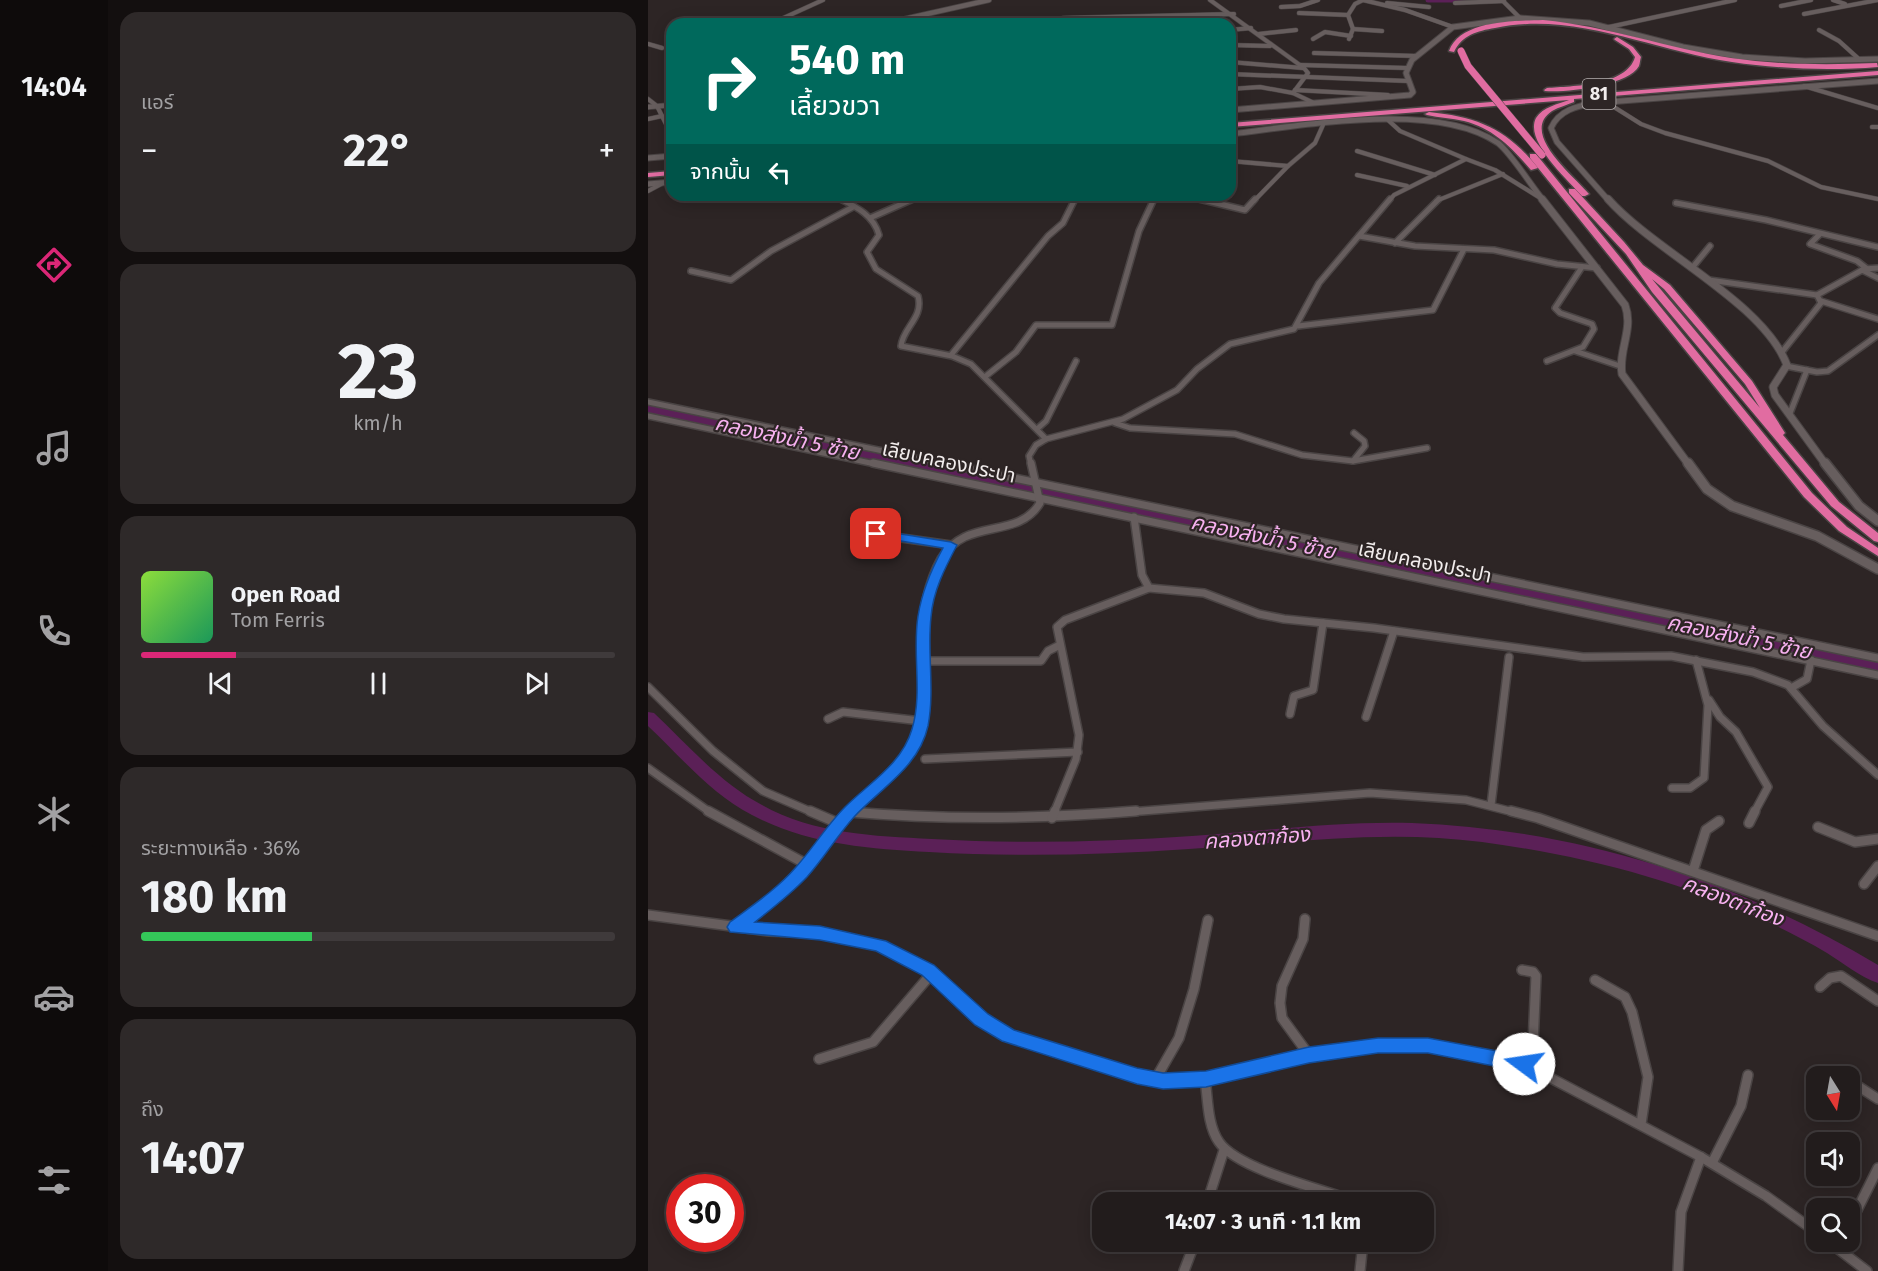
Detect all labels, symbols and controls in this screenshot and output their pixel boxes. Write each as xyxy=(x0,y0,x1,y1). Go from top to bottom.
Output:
text: 540 m xyxy=(789,35,905,85)
icon: right xyxy=(690,42,768,120)
text: 14:04 xyxy=(21,71,87,103)
road number: 81 xyxy=(1582,79,1616,109)
text: แอร์ xyxy=(141,90,173,114)
text: เลี้ยวขวา xyxy=(789,90,880,122)
text: 22° xyxy=(343,124,413,178)
text: − xyxy=(141,131,158,171)
text: + xyxy=(599,131,615,171)
icon: left xyxy=(763,156,796,189)
text: จากนั้น xyxy=(690,158,751,185)
icon: directions xyxy=(33,244,75,286)
text: 23 xyxy=(338,325,418,419)
water label: คลองส่งน้ำ 5 ซ้าย xyxy=(712,408,863,466)
text: km/h xyxy=(353,411,403,435)
icon: music xyxy=(33,427,75,469)
street label: เลียบคลองประปา xyxy=(880,436,1018,488)
water label: คลองส่งน้ำ 5 ซ้าย xyxy=(1188,507,1339,565)
pin xyxy=(850,508,901,559)
icon: arrive xyxy=(859,517,892,550)
street label: เลียบคลองประปา xyxy=(1356,536,1494,588)
text: Open Road xyxy=(231,581,341,608)
water label: คลองส่งน้ำ 5 ซ้าย xyxy=(1664,607,1815,665)
text: Tom Ferris xyxy=(231,608,325,632)
icon: phone xyxy=(33,610,75,652)
icon: previous xyxy=(204,667,237,700)
icon: pause xyxy=(362,667,395,700)
icon: next xyxy=(520,667,553,700)
icon: climate xyxy=(33,793,75,835)
water label: คลองตาก้อง xyxy=(1203,821,1313,855)
text: ระยะทางเหลือ · 36% xyxy=(141,836,300,860)
text: 180 km xyxy=(141,870,288,924)
water label: คลองตาก้อง xyxy=(1679,870,1789,933)
icon: car xyxy=(33,976,75,1018)
position arrow xyxy=(1492,1032,1556,1096)
north arrow xyxy=(1806,1066,1860,1120)
map controls xyxy=(1806,1066,1860,1252)
text: ถึง xyxy=(141,1097,164,1121)
text: 14:07 xyxy=(141,1131,245,1185)
button: sound xyxy=(1806,1132,1860,1186)
icon: filters xyxy=(33,1159,75,1201)
speed limit sign: 30 xyxy=(666,1174,744,1252)
button: search xyxy=(1806,1198,1860,1252)
text: 14:07 · 3 นาที · 1.1 km xyxy=(1165,1208,1361,1235)

